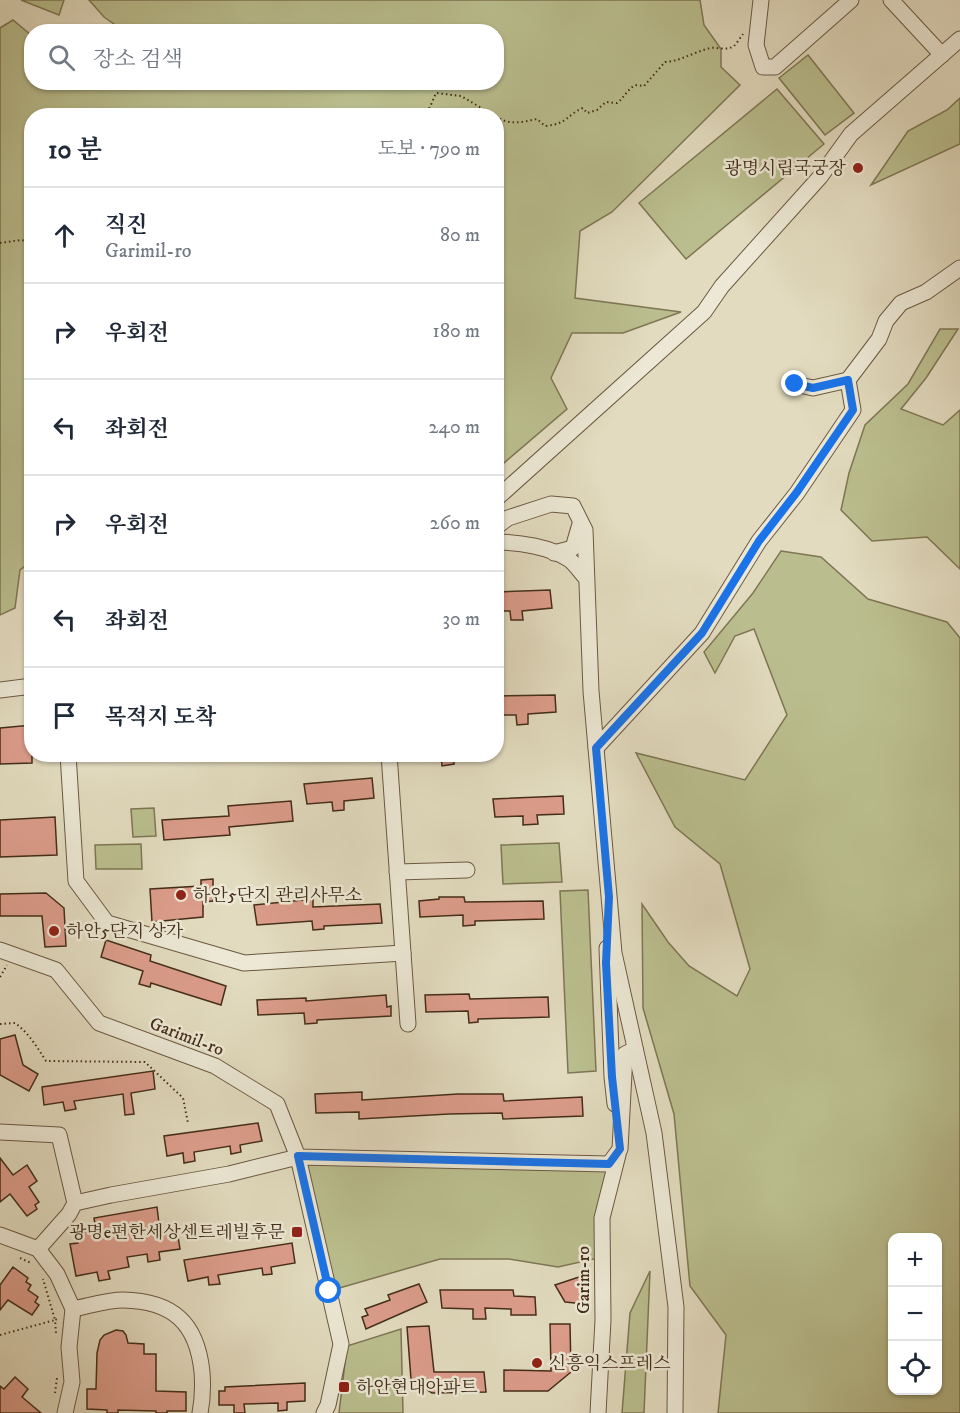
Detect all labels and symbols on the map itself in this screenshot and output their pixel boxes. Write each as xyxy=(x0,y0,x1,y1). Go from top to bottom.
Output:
place label: 광명시립국궁장 xyxy=(724,158,847,180)
marker: 광명시립국궁장 xyxy=(851,161,865,175)
route end xyxy=(781,370,807,396)
place label: 하안5단지 관리사무소 xyxy=(193,885,362,907)
marker: 하안5단지 관리사무소 xyxy=(174,888,188,902)
place label: 하안5단지 상가 xyxy=(66,921,184,943)
marker: 하안5단지 상가 xyxy=(47,924,61,938)
street label: Garimil-ro xyxy=(146,1013,227,1061)
place label: 광명e편한세상센트레빌후문 xyxy=(69,1222,286,1244)
marker: 광명e편한세상센트레빌후문 xyxy=(290,1225,304,1239)
street label: Garim-ro xyxy=(573,1246,595,1314)
route start xyxy=(315,1277,341,1303)
place label: 신흥익스프레스 xyxy=(549,1353,671,1375)
marker: 신흥익스프레스 xyxy=(530,1356,544,1370)
place label: 하안현대아파트 xyxy=(356,1377,478,1399)
marker: 하안현대아파트 xyxy=(337,1380,351,1394)

